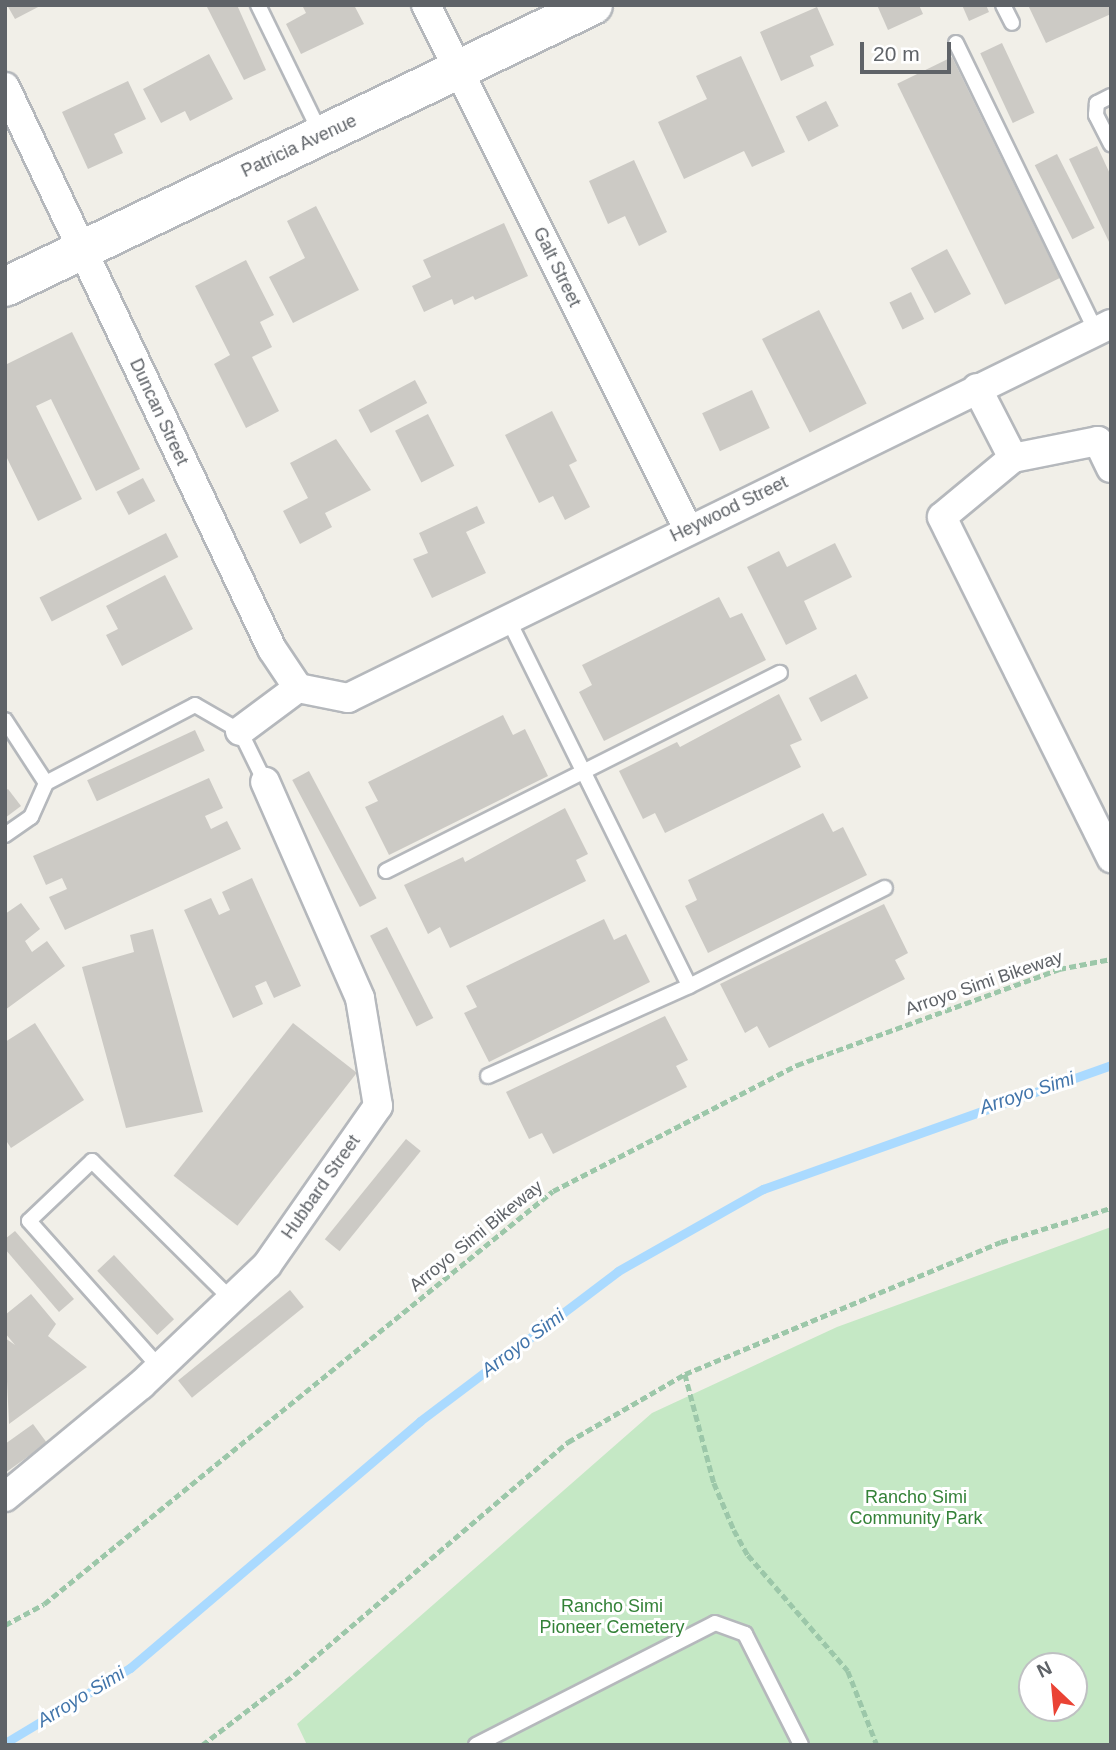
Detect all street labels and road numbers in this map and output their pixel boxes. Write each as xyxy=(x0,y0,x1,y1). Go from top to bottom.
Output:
street label: Patricia Avenue xyxy=(237,110,361,182)
street label: Galt Street xyxy=(528,224,586,310)
street label: Duncan Street xyxy=(125,355,193,469)
street label: Heywood Street xyxy=(667,471,791,547)
street label: Arroyo Simi Bikeway xyxy=(902,946,1066,1020)
street label: Hubbard Street xyxy=(277,1131,365,1243)
street label: Arroyo Simi Bikeway xyxy=(405,1176,547,1296)

